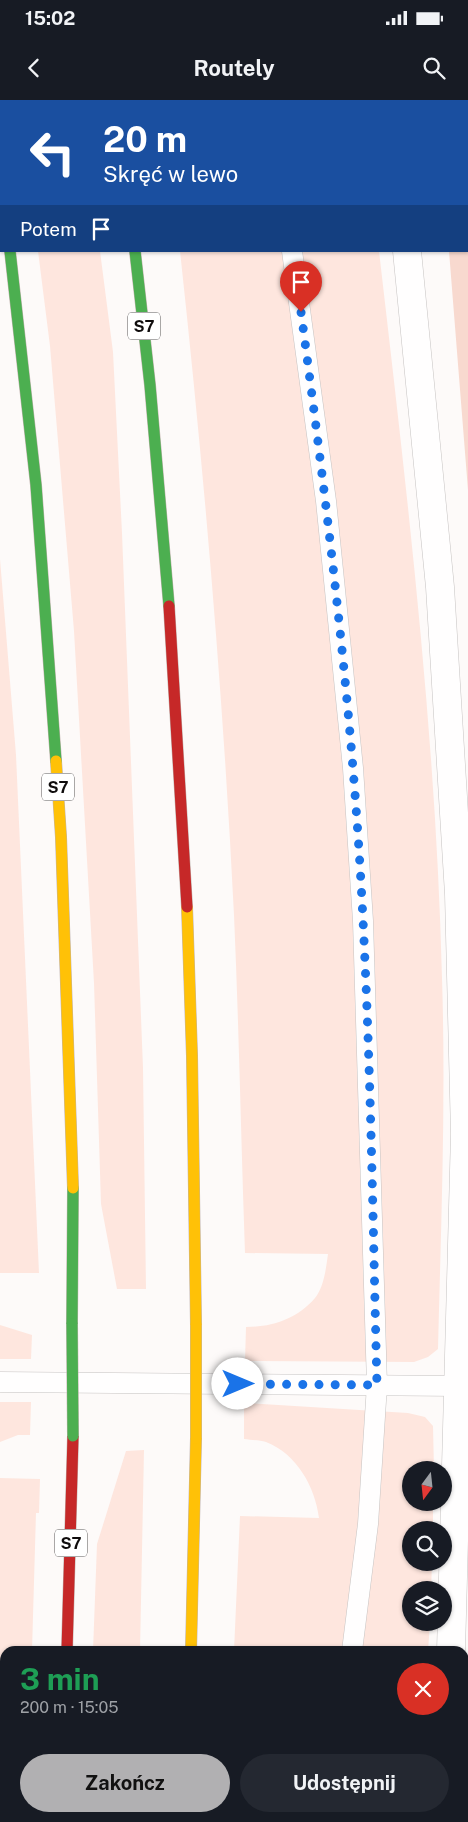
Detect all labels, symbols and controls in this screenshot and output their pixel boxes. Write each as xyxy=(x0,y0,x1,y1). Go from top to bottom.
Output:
text: 15:02 xyxy=(25,7,75,29)
icon: back xyxy=(20,54,48,82)
icon: search xyxy=(420,54,448,82)
text: Routely xyxy=(193,55,275,81)
text: 20 m xyxy=(103,119,187,160)
icon: left xyxy=(20,120,85,185)
text: Skręć w lewo xyxy=(103,161,238,187)
icon: arrive xyxy=(87,215,115,243)
text: Potem xyxy=(20,218,77,240)
pin xyxy=(280,261,322,312)
icon: arrive xyxy=(287,268,315,296)
road number: S7 xyxy=(128,312,160,340)
road number: S7 xyxy=(42,774,74,800)
position arrow xyxy=(211,1357,263,1409)
north arrow xyxy=(402,1461,452,1511)
map controls xyxy=(402,1461,452,1631)
button: search xyxy=(402,1521,452,1571)
road number: S7 xyxy=(55,1530,87,1556)
button: layers xyxy=(402,1581,452,1631)
text: 3 min xyxy=(20,1661,99,1697)
button: close xyxy=(397,1663,449,1715)
text: 200 m · 15:05 xyxy=(20,1698,119,1717)
button: Zakończ xyxy=(20,1754,230,1812)
button: Udostępnij xyxy=(240,1754,449,1812)

